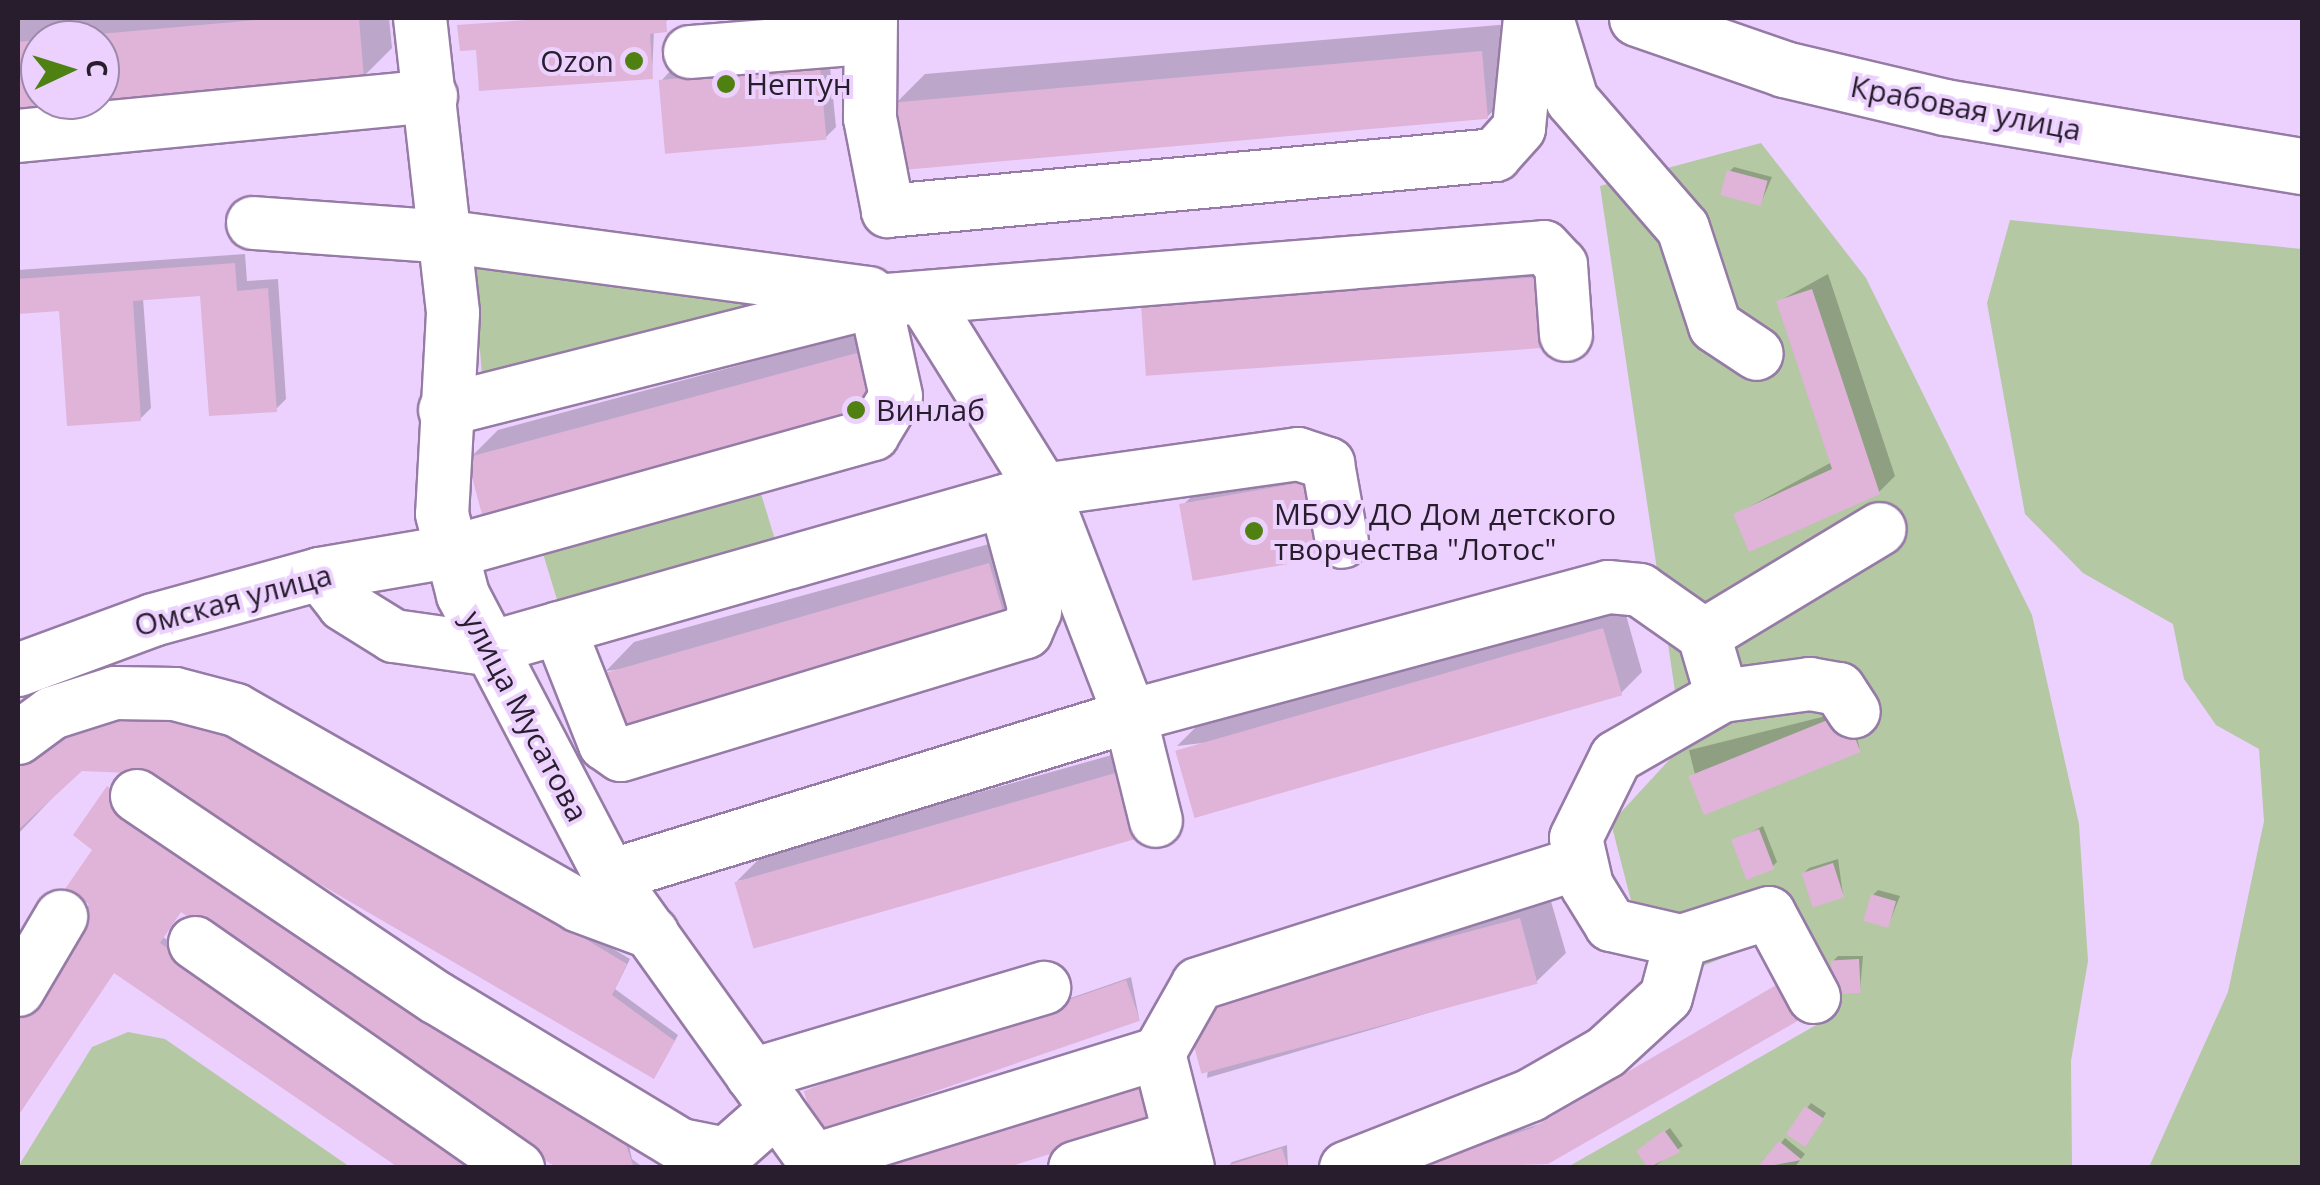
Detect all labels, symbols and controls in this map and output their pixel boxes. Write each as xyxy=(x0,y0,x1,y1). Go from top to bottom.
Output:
north arrow xyxy=(20,20,120,120)
place label: Ozon xyxy=(540,43,614,79)
marker: Ozon xyxy=(623,50,645,72)
text: С xyxy=(78,58,118,78)
place label: Нептун xyxy=(746,66,852,102)
street label: Крабовая улица xyxy=(1848,68,2084,148)
marker: Нептун xyxy=(715,73,737,95)
place label: Винлаб xyxy=(876,392,985,428)
marker: Винлаб xyxy=(845,399,867,421)
place label: МБОУ ДО Дом детского творчества "Лотос" xyxy=(1274,496,1616,566)
marker: МБОУ ДО Дом детского творчества "Лотос" xyxy=(1243,520,1265,542)
street label: Омская улица xyxy=(130,556,336,644)
street label: улица Мусатова xyxy=(454,604,596,828)

